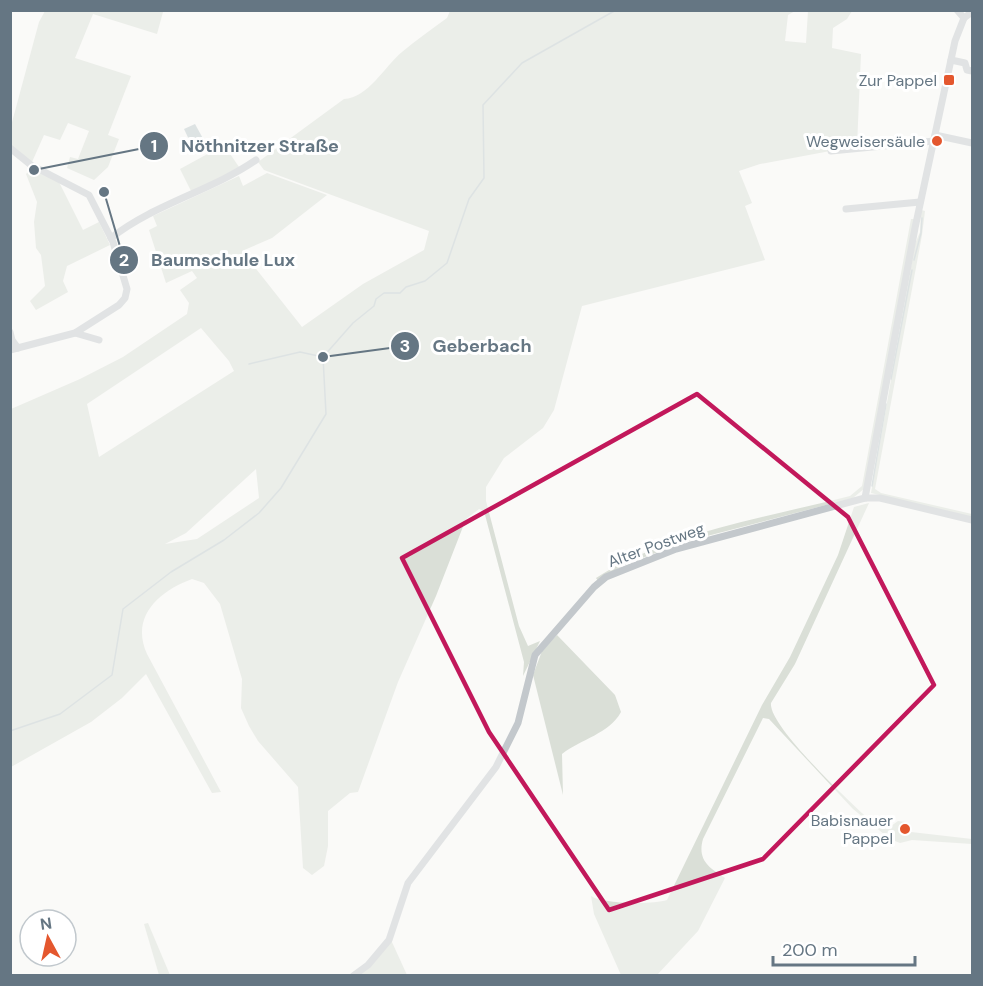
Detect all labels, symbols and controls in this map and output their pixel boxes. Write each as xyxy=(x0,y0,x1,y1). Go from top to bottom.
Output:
place label: Zur Pappel xyxy=(859,70,937,91)
marker: Zur Pappel xyxy=(942,73,956,87)
callout: Nöthnitzer Straße xyxy=(139,128,351,164)
place label: Wegweisersäule xyxy=(806,131,925,152)
text: 1 xyxy=(151,134,157,158)
text: Nöthnitzer Straße xyxy=(181,134,339,158)
marker: Wegweisersäule xyxy=(930,134,944,148)
callout: Baumschule Lux xyxy=(109,242,307,278)
text: 2 xyxy=(119,248,129,272)
text: Baumschule Lux xyxy=(151,248,295,272)
callout: Geberbach xyxy=(390,328,543,364)
text: 3 xyxy=(400,334,410,358)
text: Geberbach xyxy=(432,334,532,358)
street label: Alter Postweg xyxy=(605,518,707,572)
place label: Babisnauer Pappel xyxy=(811,810,893,849)
marker: Babisnauer Pappel xyxy=(898,822,912,836)
north arrow xyxy=(18,908,78,968)
text: N xyxy=(39,912,53,935)
scale bar xyxy=(773,929,916,967)
text: 200 m xyxy=(782,938,838,962)

